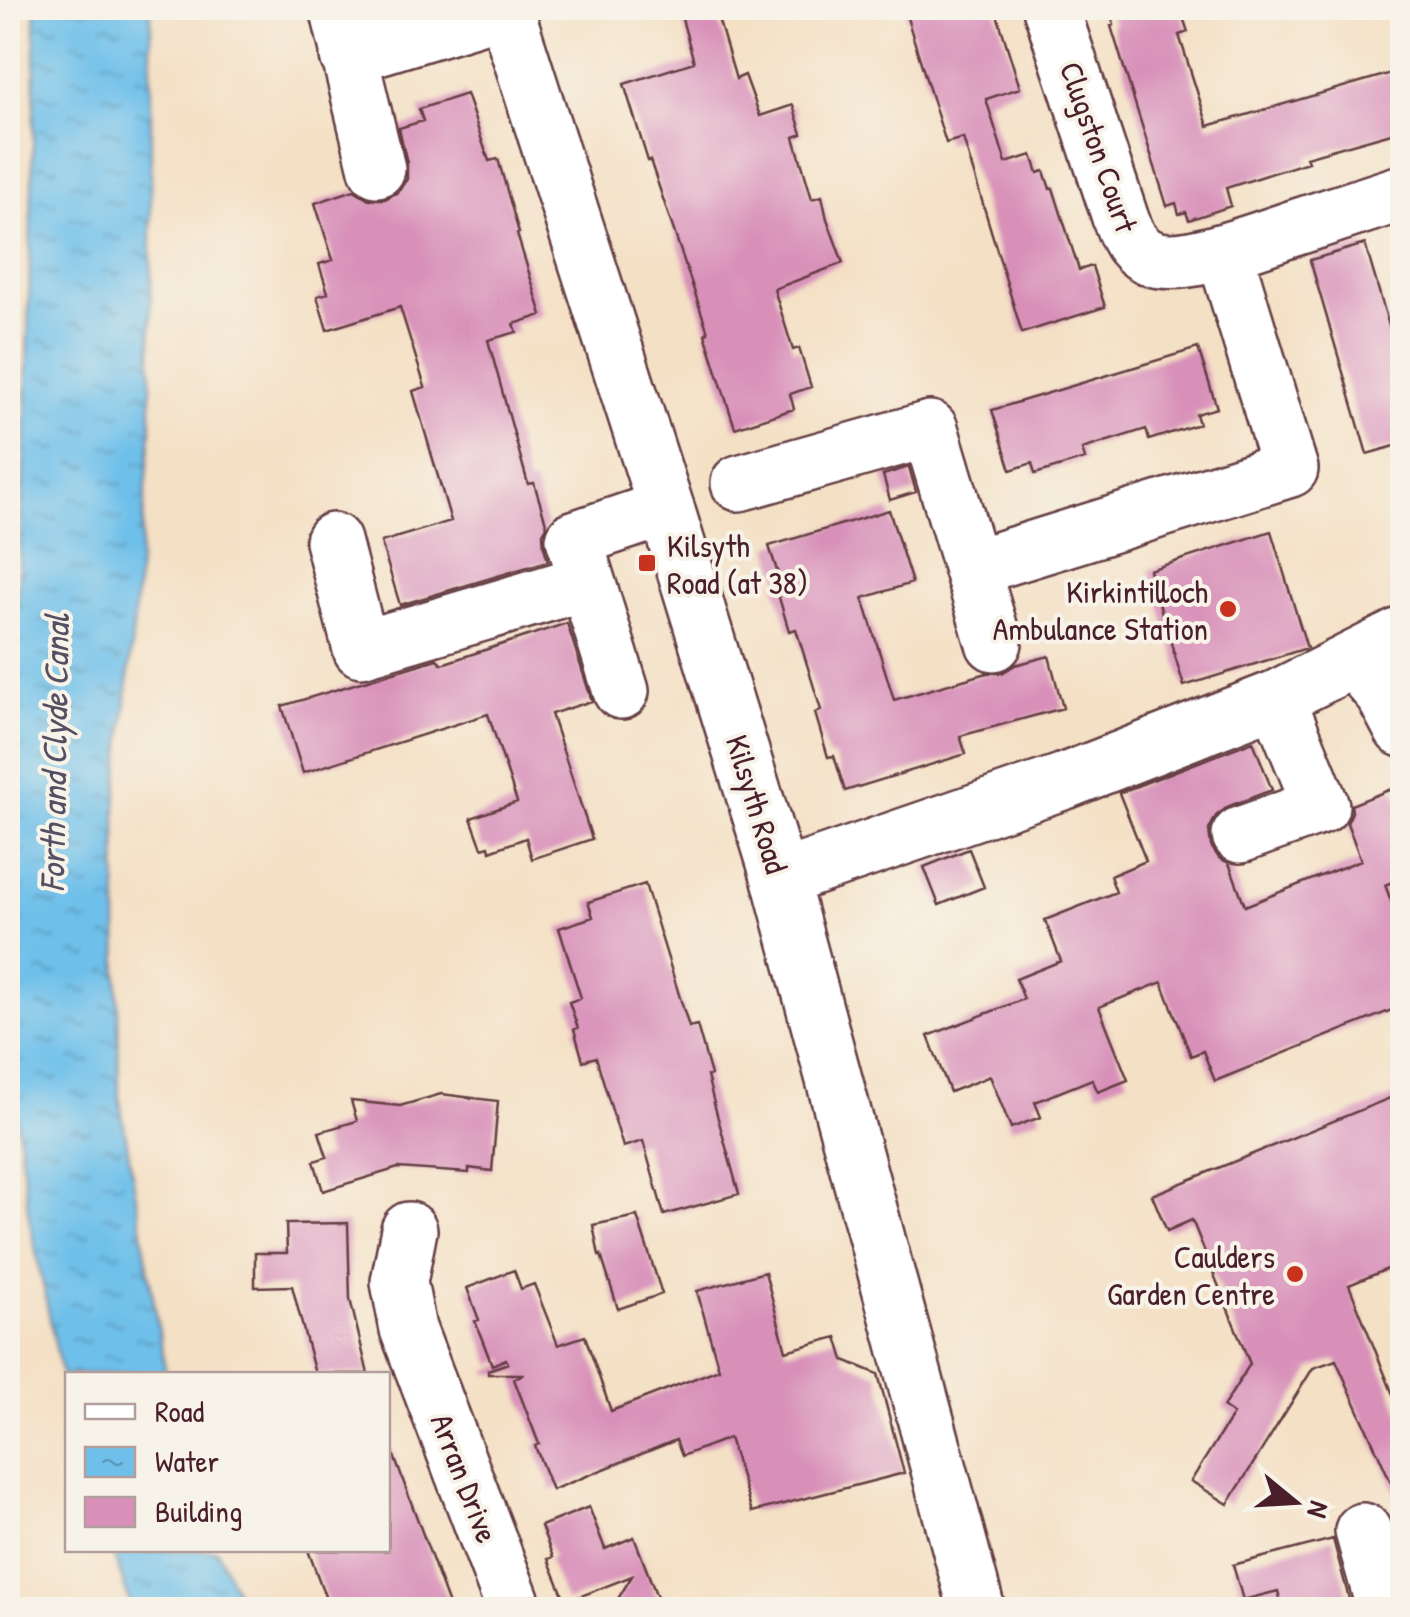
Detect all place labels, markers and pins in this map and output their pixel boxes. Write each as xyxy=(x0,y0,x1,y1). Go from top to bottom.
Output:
place label: Kilsyth Road (at 38) xyxy=(667,524,808,604)
marker: Kilsyth Road (at 38) xyxy=(636,552,658,574)
place label: Kirkintilloch Ambulance Station xyxy=(993,570,1208,650)
marker: Kirkintilloch Ambulance Station xyxy=(1217,598,1239,620)
place label: Caulders Garden Centre xyxy=(1107,1235,1275,1315)
marker: Caulders Garden Centre xyxy=(1284,1263,1306,1285)

